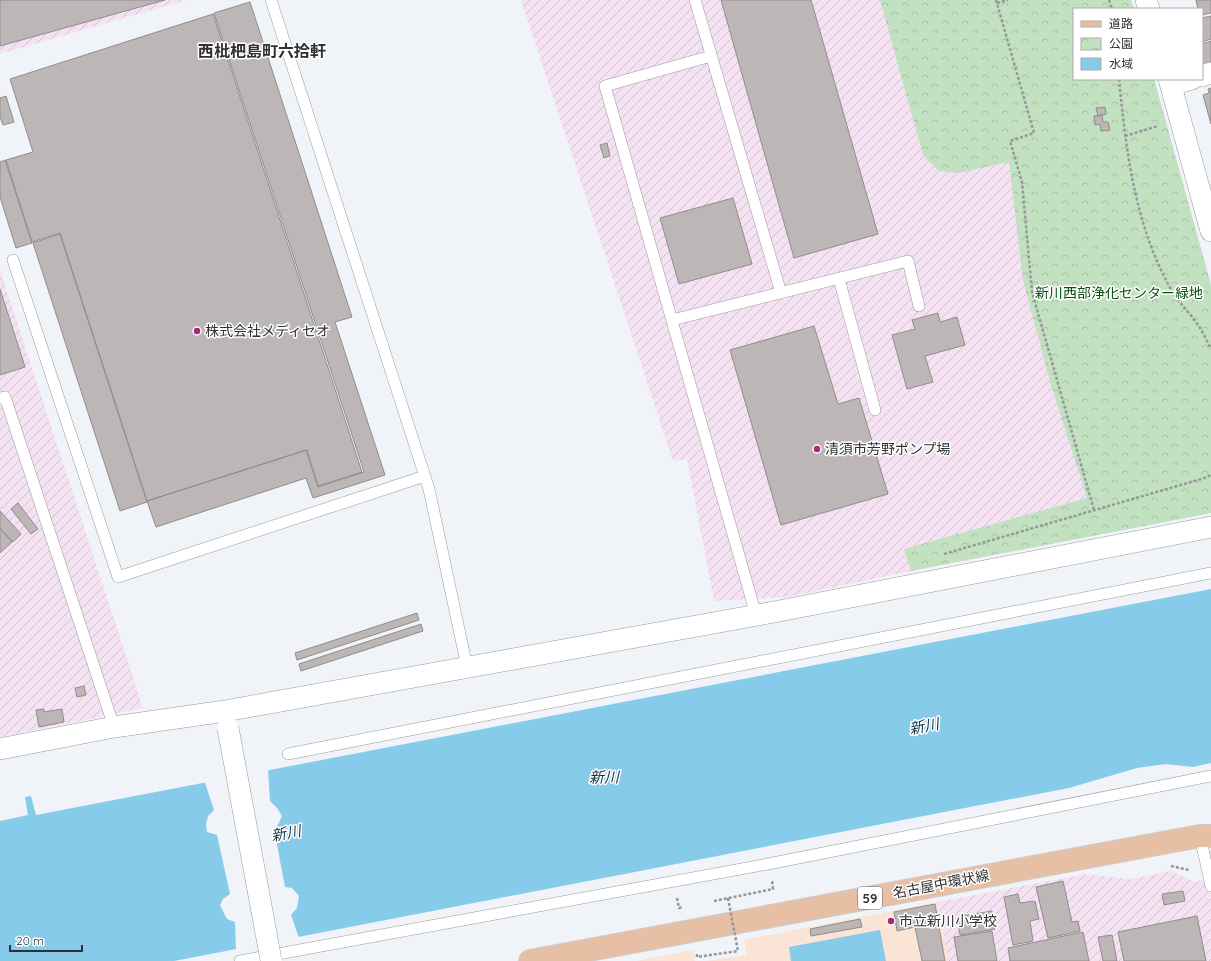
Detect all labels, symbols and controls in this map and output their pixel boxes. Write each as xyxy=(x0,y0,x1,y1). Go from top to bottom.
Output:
legend xyxy=(1073,8,1203,80)
text: 道路 xyxy=(1109,16,1133,31)
text: 公園 xyxy=(1109,36,1133,51)
district label: 西枇杷島町六拾軒 xyxy=(198,41,326,61)
text: 水域 xyxy=(1109,56,1133,71)
park label: 新川西部浄化センター緑地 xyxy=(1035,284,1203,302)
place label: 株式会社メディセオ xyxy=(205,322,330,340)
marker: 株式会社メディセオ xyxy=(192,326,202,336)
place label: 清須市芳野ポンプ場 xyxy=(825,440,951,458)
marker: 清須市芳野ポンプ場 xyxy=(812,444,822,454)
water label: 新川 xyxy=(907,713,942,738)
water label: 新川 xyxy=(589,767,621,787)
water label: 新川 xyxy=(269,820,304,845)
street label: 名古屋中環状線 xyxy=(891,866,991,902)
road number: 59 xyxy=(858,887,882,909)
place label: 市立新川小学校 xyxy=(899,912,997,930)
marker: 市立新川小学校 xyxy=(886,916,896,926)
scale bar xyxy=(10,927,82,953)
text: 20 m xyxy=(16,933,44,948)

